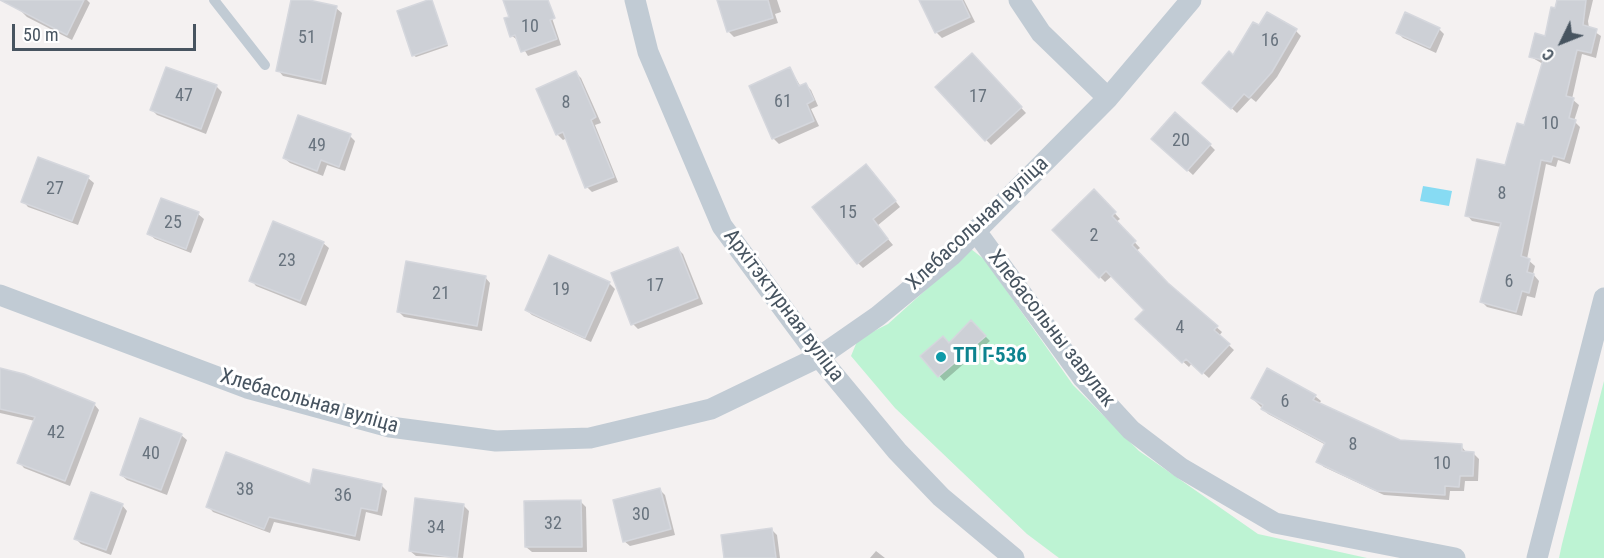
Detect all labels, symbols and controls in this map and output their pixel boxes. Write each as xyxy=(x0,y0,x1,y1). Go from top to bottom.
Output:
scale bar xyxy=(15,12,200,50)
north arrow xyxy=(1532,12,1592,72)
house number: 10 xyxy=(521,16,539,38)
text: 50 m xyxy=(23,24,58,45)
house number: 51 xyxy=(298,27,316,49)
house number: 16 xyxy=(1261,30,1279,52)
text: С xyxy=(1538,45,1559,64)
house number: 47 xyxy=(175,85,193,107)
house number: 17 xyxy=(969,86,987,108)
house number: 61 xyxy=(774,91,792,113)
house number: 8 xyxy=(562,92,570,114)
house number: 10 xyxy=(1541,113,1559,135)
house number: 20 xyxy=(1172,130,1190,152)
house number: 49 xyxy=(308,135,326,157)
street label: Хлебасольная вуліца xyxy=(902,152,1054,296)
house number: 27 xyxy=(46,178,64,200)
house number: 8 xyxy=(1498,183,1506,205)
house number: 15 xyxy=(839,202,857,224)
house number: 25 xyxy=(164,212,182,234)
street label: Архітэктурная вуліца xyxy=(717,225,849,387)
house number: 2 xyxy=(1090,225,1098,247)
street label: Хлебасольны завулак xyxy=(982,245,1120,413)
house number: 23 xyxy=(278,250,296,272)
house number: 6 xyxy=(1505,271,1513,293)
house number: 17 xyxy=(646,275,664,297)
house number: 19 xyxy=(552,279,570,301)
house number: 21 xyxy=(432,283,450,305)
house number: 4 xyxy=(1176,317,1184,339)
place label: ТП Г-536 xyxy=(953,344,1027,370)
marker: ТП Г-536 xyxy=(934,350,948,364)
street label: Хлебасольная вуліца xyxy=(217,364,401,440)
house number: 6 xyxy=(1281,391,1289,413)
house number: 42 xyxy=(47,422,65,444)
house number: 8 xyxy=(1349,434,1357,456)
house number: 40 xyxy=(142,443,160,465)
house number: 10 xyxy=(1433,453,1451,475)
house number: 38 xyxy=(236,479,254,501)
house number: 36 xyxy=(334,485,352,507)
house number: 30 xyxy=(632,504,650,526)
house number: 32 xyxy=(544,513,562,535)
house number: 34 xyxy=(427,517,445,539)

